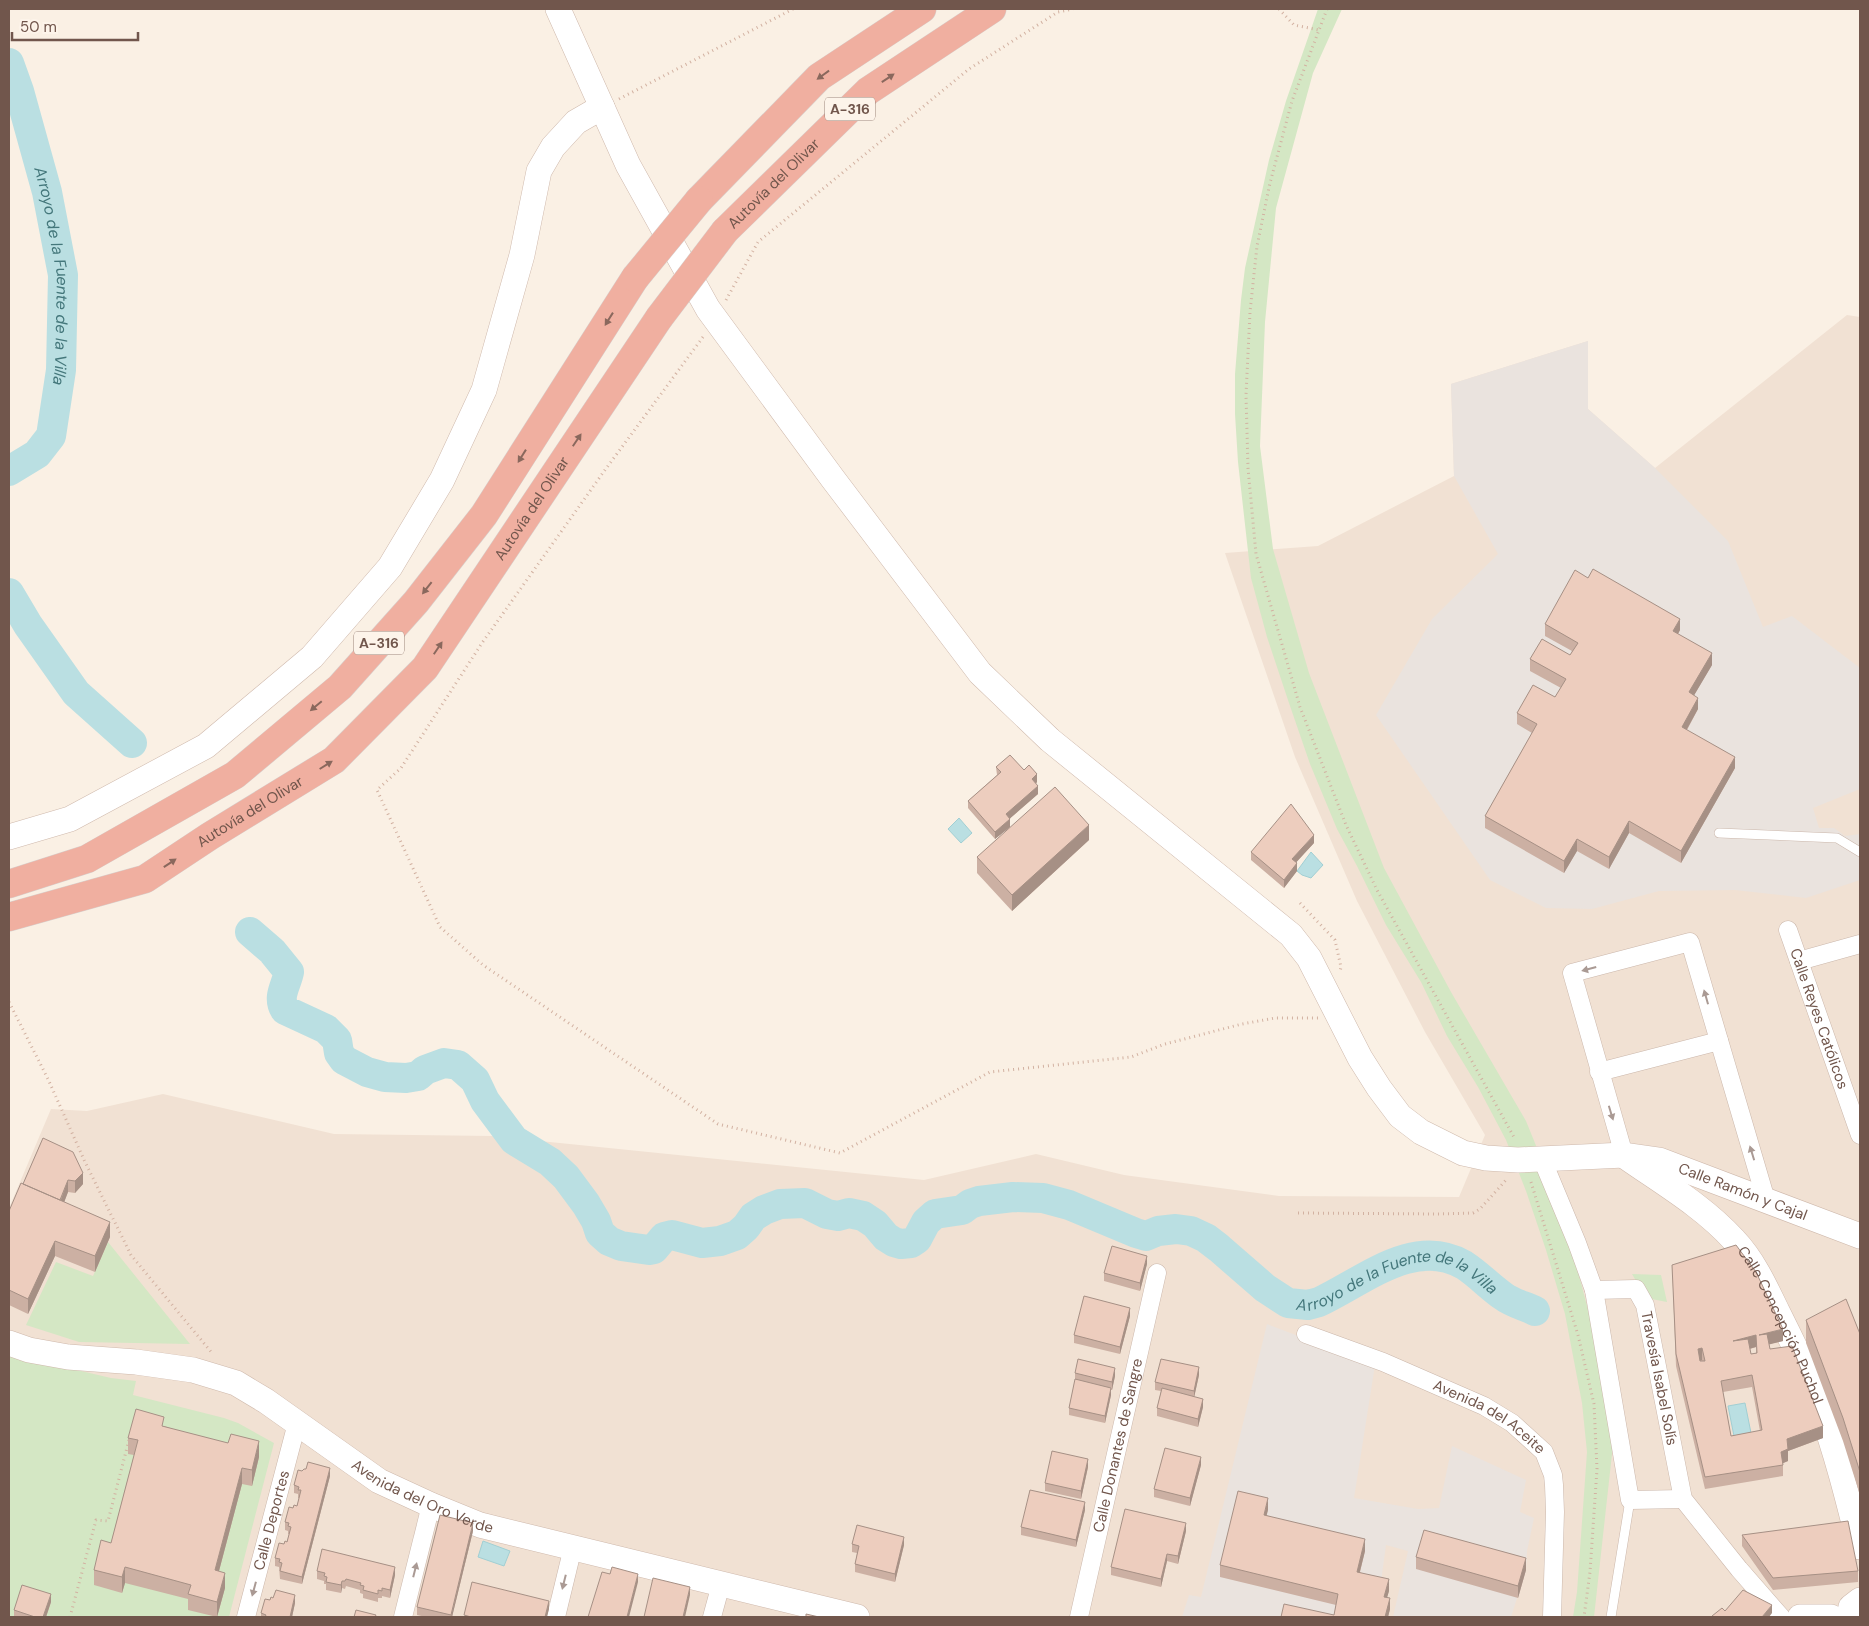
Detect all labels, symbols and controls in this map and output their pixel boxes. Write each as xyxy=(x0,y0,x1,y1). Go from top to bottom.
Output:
scale bar xyxy=(12,10,139,42)
text: 50 m xyxy=(20,17,57,37)
one-way arrow xyxy=(816,70,830,80)
one-way arrow xyxy=(881,73,895,83)
road number: A-316 xyxy=(825,98,875,120)
street label: Autovía del Olivar xyxy=(723,134,824,233)
water label: Arroyo de la Fuente de la Villa xyxy=(30,163,74,387)
one-way arrow xyxy=(604,312,614,325)
one-way arrow xyxy=(572,434,582,447)
one-way arrow xyxy=(517,449,526,463)
street label: Autovía del Olivar xyxy=(490,452,574,564)
one-way arrow xyxy=(421,581,432,594)
road number: A-316 xyxy=(354,632,404,654)
one-way arrow xyxy=(433,641,443,655)
one-way arrow xyxy=(310,701,323,712)
one-way arrow xyxy=(319,760,332,769)
street label: Autovía del Olivar xyxy=(193,771,307,852)
one-way arrow xyxy=(163,858,177,868)
street label: Calle Reyes Católicos xyxy=(1785,946,1853,1092)
one-way arrow xyxy=(1581,965,1596,973)
one-way arrow xyxy=(1701,990,1709,1005)
one-way arrow xyxy=(1608,1106,1616,1121)
one-way arrow xyxy=(1748,1145,1756,1160)
street label: Calle Ramón y Cajal xyxy=(1675,1158,1810,1225)
street label: Calle Concepción Puchol xyxy=(1733,1242,1828,1406)
text: Arroyo de la Fuente de la Villa xyxy=(1294,1245,1503,1315)
water label: Arroyo de la Fuente de la Villa xyxy=(1284,1287,1506,1313)
street label: Travesía Isabel Solís xyxy=(1636,1309,1682,1447)
street label: Calle Donantes de Sangre xyxy=(1088,1356,1147,1534)
street label: Avenida del Aceite xyxy=(1430,1375,1550,1458)
street label: Avenida del Oro Verde xyxy=(348,1455,495,1538)
street label: Calle Deportes xyxy=(249,1468,294,1572)
one-way arrow xyxy=(411,1562,419,1577)
one-way arrow xyxy=(560,1575,568,1590)
one-way arrow xyxy=(249,1581,257,1596)

